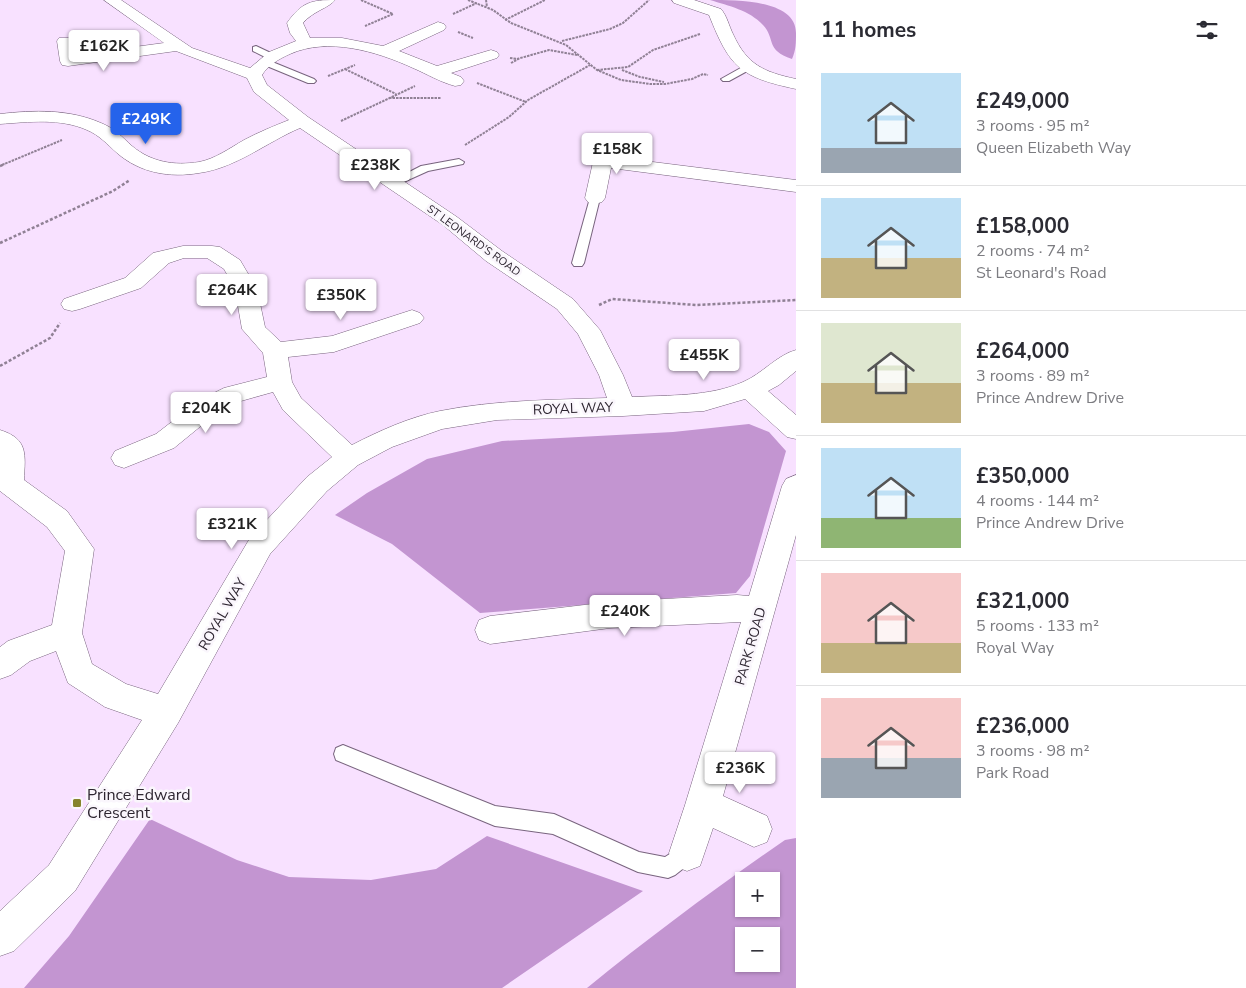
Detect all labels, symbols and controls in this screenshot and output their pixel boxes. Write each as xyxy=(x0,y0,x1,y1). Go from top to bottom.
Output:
text: 11 homes xyxy=(821,16,916,44)
icon: filters xyxy=(1193,16,1221,44)
pin: £162K xyxy=(69,30,139,72)
text: £162K xyxy=(79,35,129,57)
text: £249,000 xyxy=(976,87,1069,115)
icon: home xyxy=(861,93,921,153)
pin: £249K xyxy=(111,102,181,145)
text: £249K xyxy=(121,108,171,130)
text: 3 rooms · 95 m² xyxy=(976,115,1089,137)
pin: £158K xyxy=(582,132,652,175)
text: Queen Elizabeth Way xyxy=(976,137,1131,159)
text: £158K xyxy=(592,138,642,160)
pin: £238K xyxy=(340,148,410,191)
text: £238K xyxy=(350,154,400,176)
street label: ST LEONARD'S ROAD xyxy=(424,201,524,279)
text: £158,000 xyxy=(976,212,1069,240)
icon: home xyxy=(861,218,921,278)
text: 2 rooms · 74 m² xyxy=(976,240,1089,262)
text: St Leonard's Road xyxy=(976,262,1107,284)
pin: £264K xyxy=(197,274,267,316)
pin: £350K xyxy=(306,278,376,321)
text: £264K xyxy=(207,279,257,301)
text: £350K xyxy=(316,284,366,306)
text: £264,000 xyxy=(976,337,1069,365)
pin: £455K xyxy=(669,338,739,381)
icon: home xyxy=(861,343,921,403)
text: £455K xyxy=(679,344,729,366)
text: 3 rooms · 89 m² xyxy=(976,365,1089,387)
text: Prince Andrew Drive xyxy=(976,387,1124,409)
pin: £204K xyxy=(171,392,241,434)
text: £204K xyxy=(181,397,231,419)
street label: ROYAL WAY xyxy=(532,398,614,419)
text: £350,000 xyxy=(976,462,1069,490)
icon: home xyxy=(861,468,921,528)
text: 4 rooms · 144 m² xyxy=(976,490,1099,512)
pin: £321K xyxy=(197,508,267,550)
text: Prince Andrew Drive xyxy=(976,512,1124,534)
text: £321K xyxy=(207,513,257,535)
street label: ROYAL WAY xyxy=(194,574,251,654)
text: £321,000 xyxy=(976,587,1069,615)
icon: home xyxy=(861,593,921,653)
pin: £240K xyxy=(590,594,660,637)
text: £240K xyxy=(600,600,650,622)
street label: PARK ROAD xyxy=(730,605,771,687)
text: 5 rooms · 133 m² xyxy=(976,615,1099,637)
text: Royal Way xyxy=(976,637,1054,659)
text: £236,000 xyxy=(976,712,1069,740)
icon: home xyxy=(861,718,921,778)
text: 3 rooms · 98 m² xyxy=(976,740,1089,762)
pin: £236K xyxy=(705,752,775,794)
text: £236K xyxy=(715,757,765,779)
text: Park Road xyxy=(976,762,1049,784)
place label: Prince Edward Crescent xyxy=(87,784,191,824)
marker: Prince Edward Crescent xyxy=(71,797,83,809)
map controls xyxy=(735,872,780,972)
button: + xyxy=(735,872,780,917)
button: − xyxy=(735,927,780,972)

